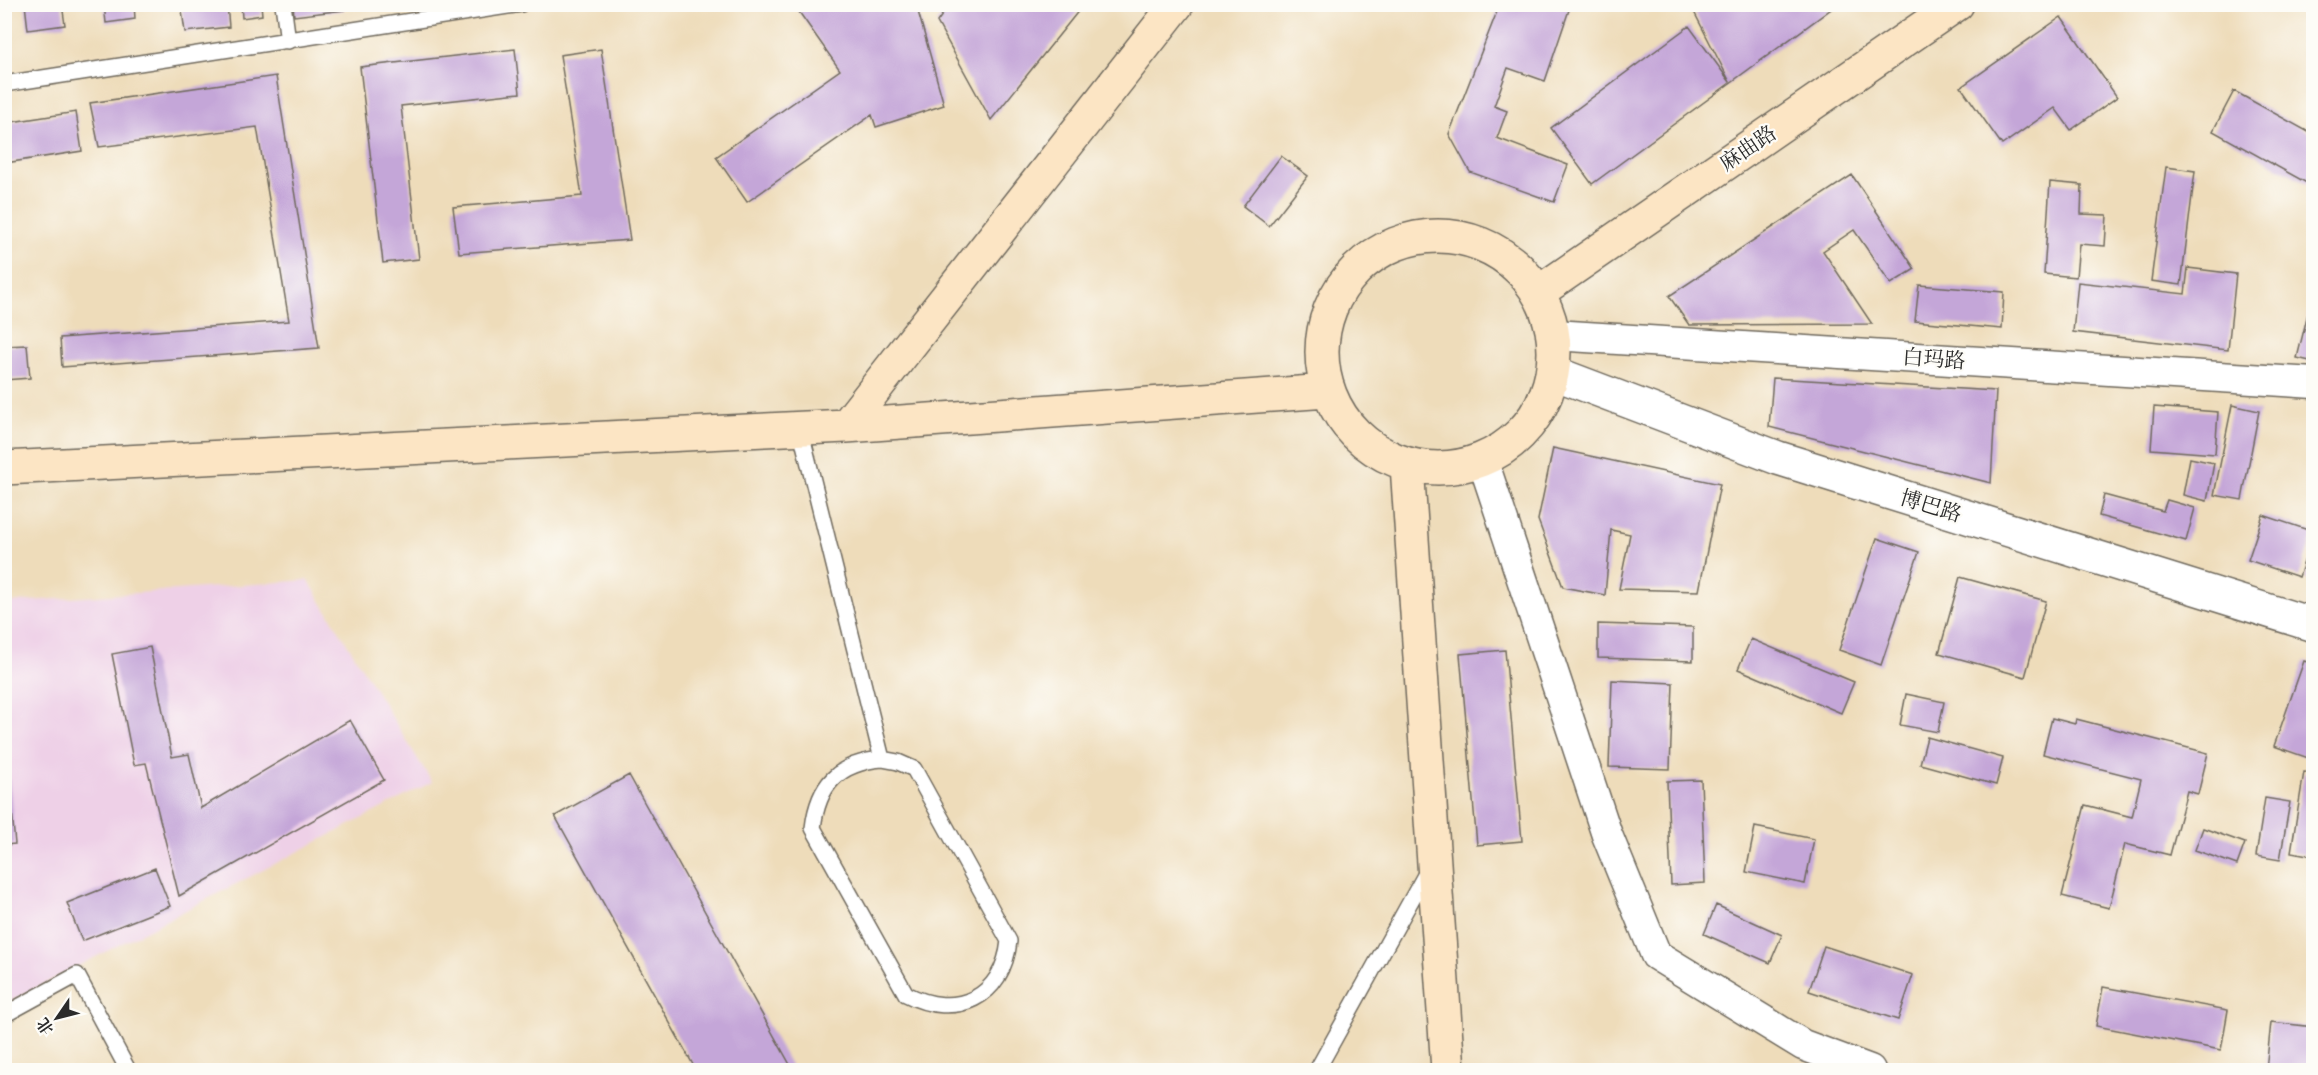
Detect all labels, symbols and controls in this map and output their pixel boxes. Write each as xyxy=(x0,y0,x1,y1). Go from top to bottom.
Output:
street label: 麻曲路 xyxy=(1715,120,1781,176)
street label: 白玛路 xyxy=(1902,344,1966,374)
street label: 博巴路 xyxy=(1897,484,1965,528)
north arrow xyxy=(27,988,87,1048)
text: 北 xyxy=(33,1014,57,1038)

